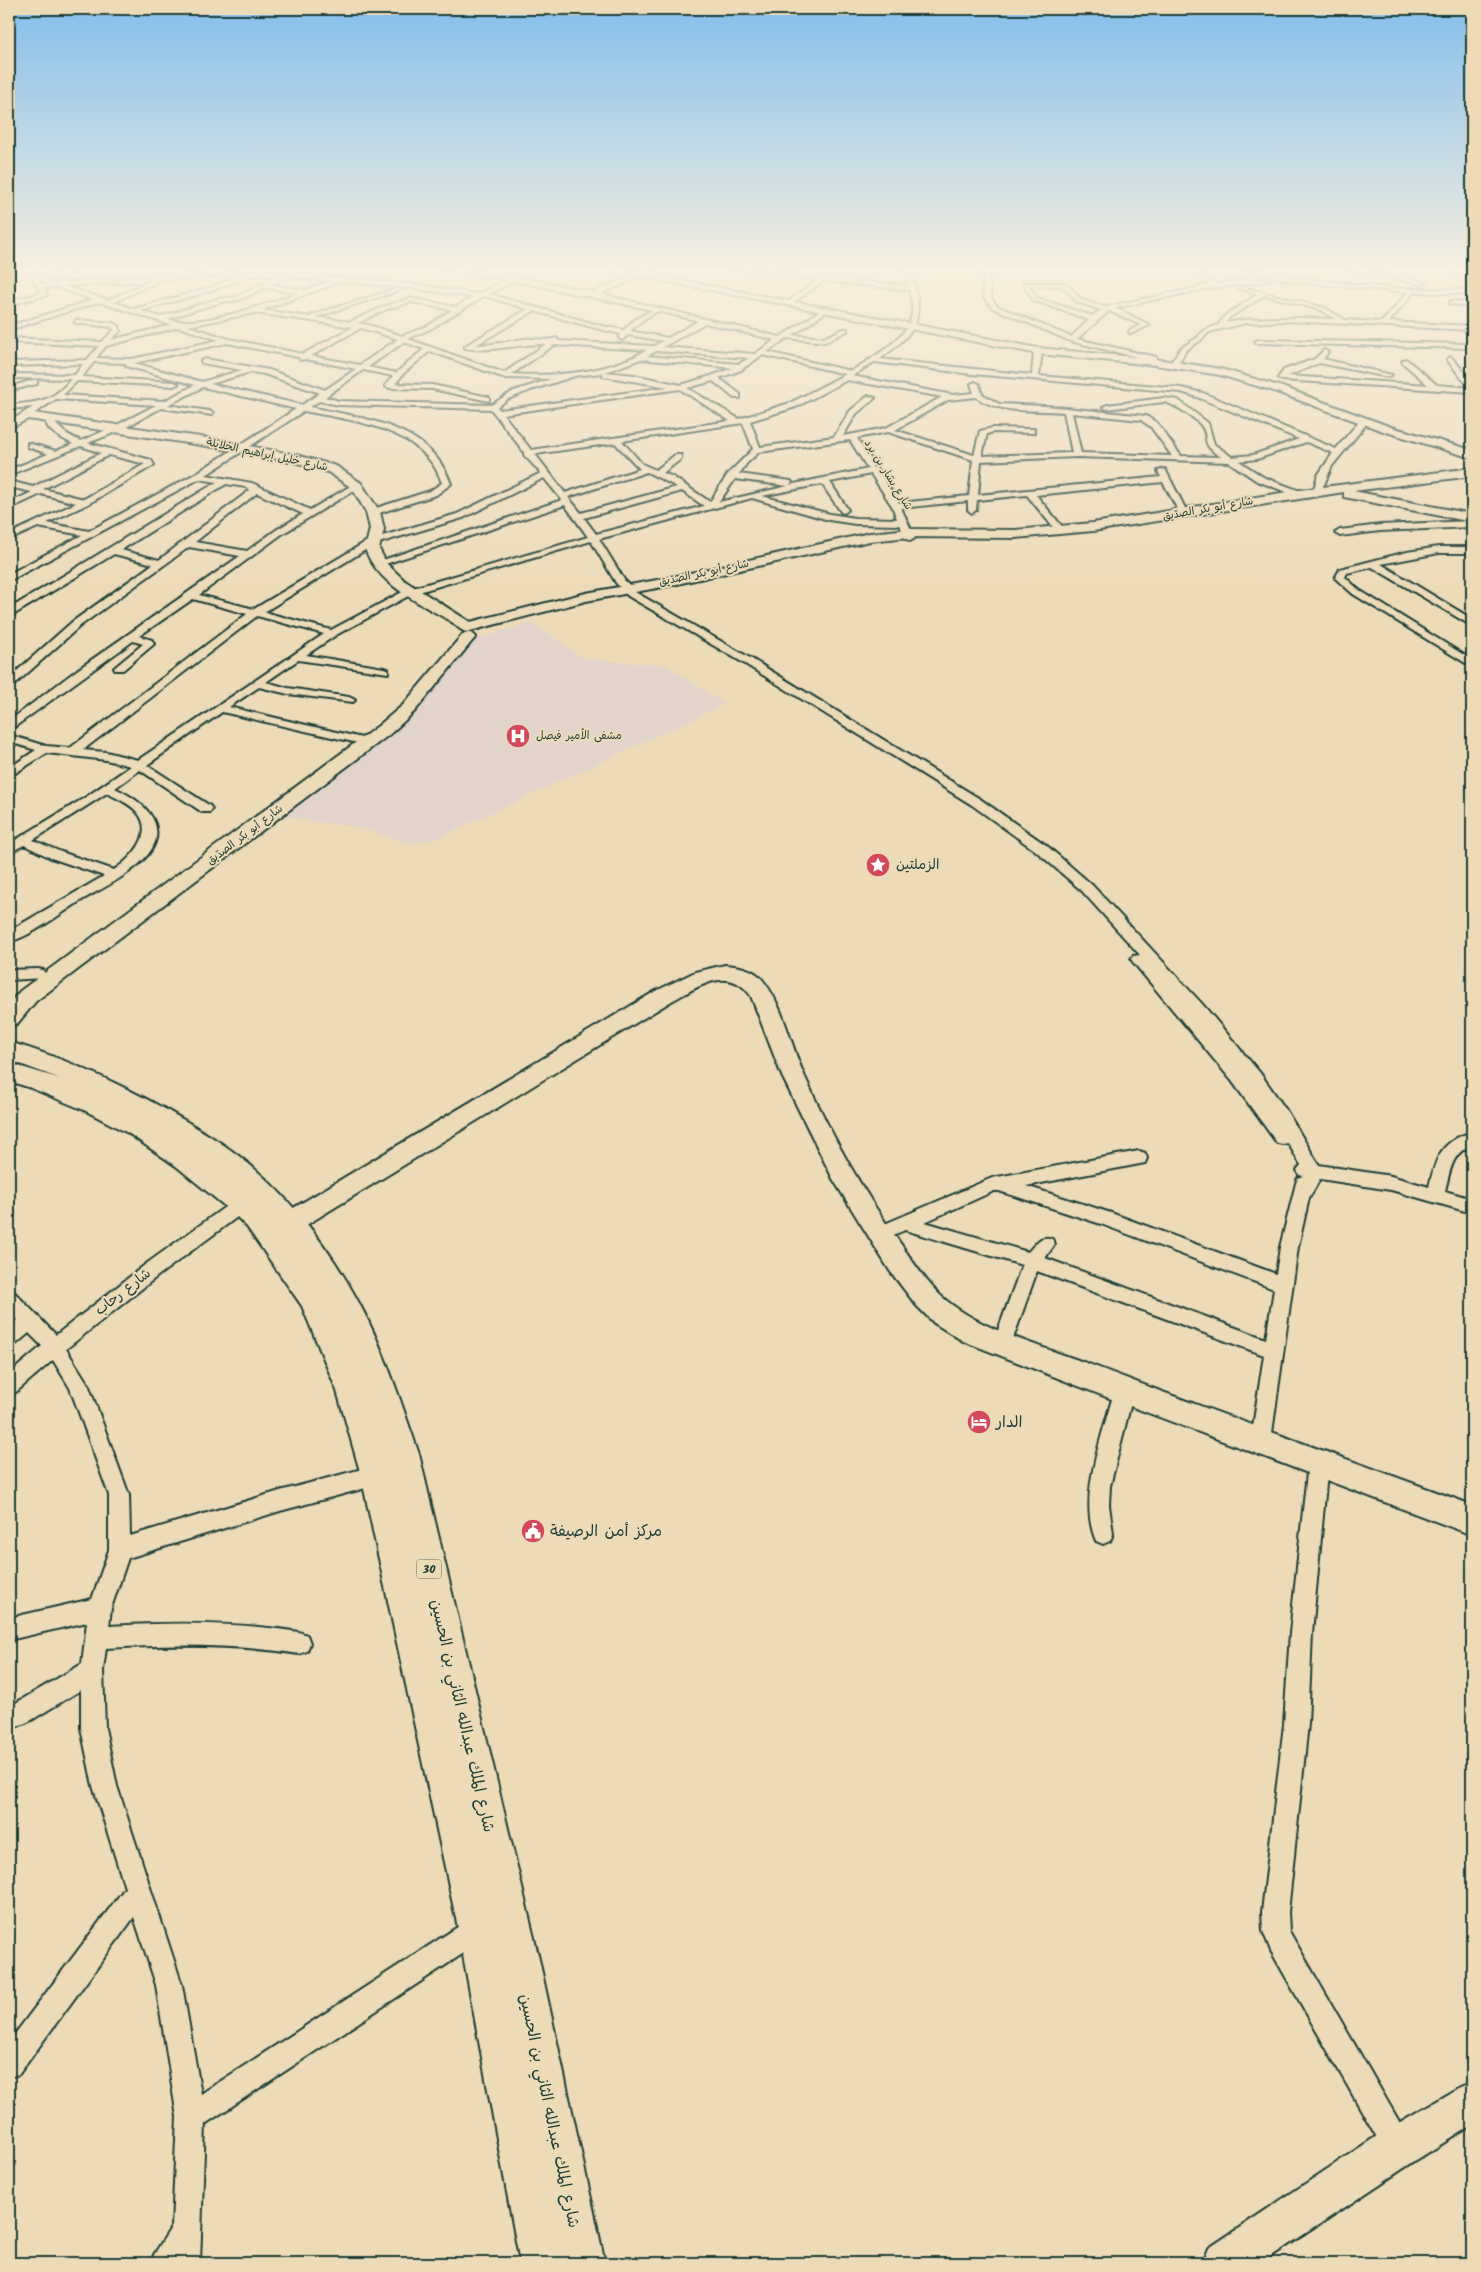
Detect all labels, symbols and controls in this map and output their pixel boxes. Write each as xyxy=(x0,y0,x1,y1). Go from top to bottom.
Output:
street label: شارع خليل إبراهيم الخلايلة xyxy=(205,433,329,477)
street label: شارع بشار بن برد xyxy=(859,436,917,514)
street label: شارع أبو بكر الصدّيق xyxy=(1161,492,1255,526)
street label: شارع أبو بكر الصدّيق xyxy=(657,555,751,591)
hospital icon: مشفى الأمير فيصل xyxy=(505,723,531,749)
place label: مشفى الأمير فيصل xyxy=(536,727,622,745)
street label: شارع أبو بكر الصدّيق xyxy=(203,800,287,870)
place icon: الزملتين xyxy=(865,852,891,878)
place label: الزملتين xyxy=(896,854,939,876)
street label: شارع رحاب xyxy=(90,1263,156,1321)
hotel icon: الدار xyxy=(966,1409,992,1435)
place label: الدار xyxy=(994,1410,1022,1435)
public building icon: مركز أمن الرصيفة xyxy=(520,1518,546,1544)
place label: مركز أمن الرصيفة xyxy=(550,1519,662,1544)
road number: 30 xyxy=(416,1560,442,1578)
street label: شارع الملك عبدالله الثاني بن الحسين xyxy=(422,1597,501,1835)
street label: شارع الملك عبدالله الثاني بن الحسين xyxy=(511,1992,586,2230)

